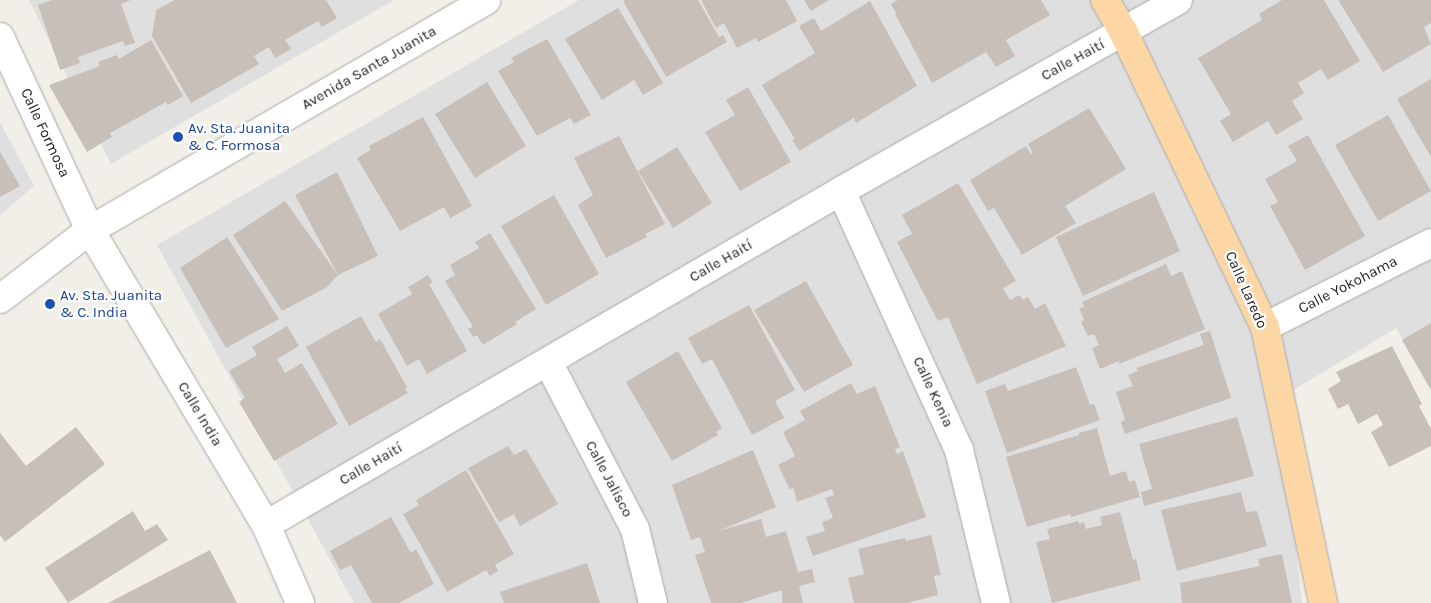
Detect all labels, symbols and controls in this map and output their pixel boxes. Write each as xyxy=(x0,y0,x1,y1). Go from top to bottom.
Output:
street label: Avenida Santa Juanita xyxy=(299,22,439,114)
street label: Calle Haití xyxy=(1038,35,1108,85)
street label: Calle Formosa xyxy=(16,85,74,181)
place label: Av. Sta. Juanita & C. Formosa xyxy=(188,119,290,154)
marker: Av. Sta. Juanita & C. Formosa xyxy=(172,131,184,143)
street label: Calle Haití xyxy=(686,236,756,286)
street label: Calle Laredo xyxy=(1221,249,1271,331)
street label: Calle Yokohama xyxy=(1295,252,1401,318)
place label: Av. Sta. Juanita & C. India xyxy=(60,286,162,321)
marker: Av. Sta. Juanita & C. India xyxy=(44,298,56,310)
street label: Calle Kenia xyxy=(909,354,957,430)
street label: Calle India xyxy=(174,379,226,449)
street label: Calle Jalisco xyxy=(581,438,637,520)
street label: Calle Haití xyxy=(336,439,406,489)

